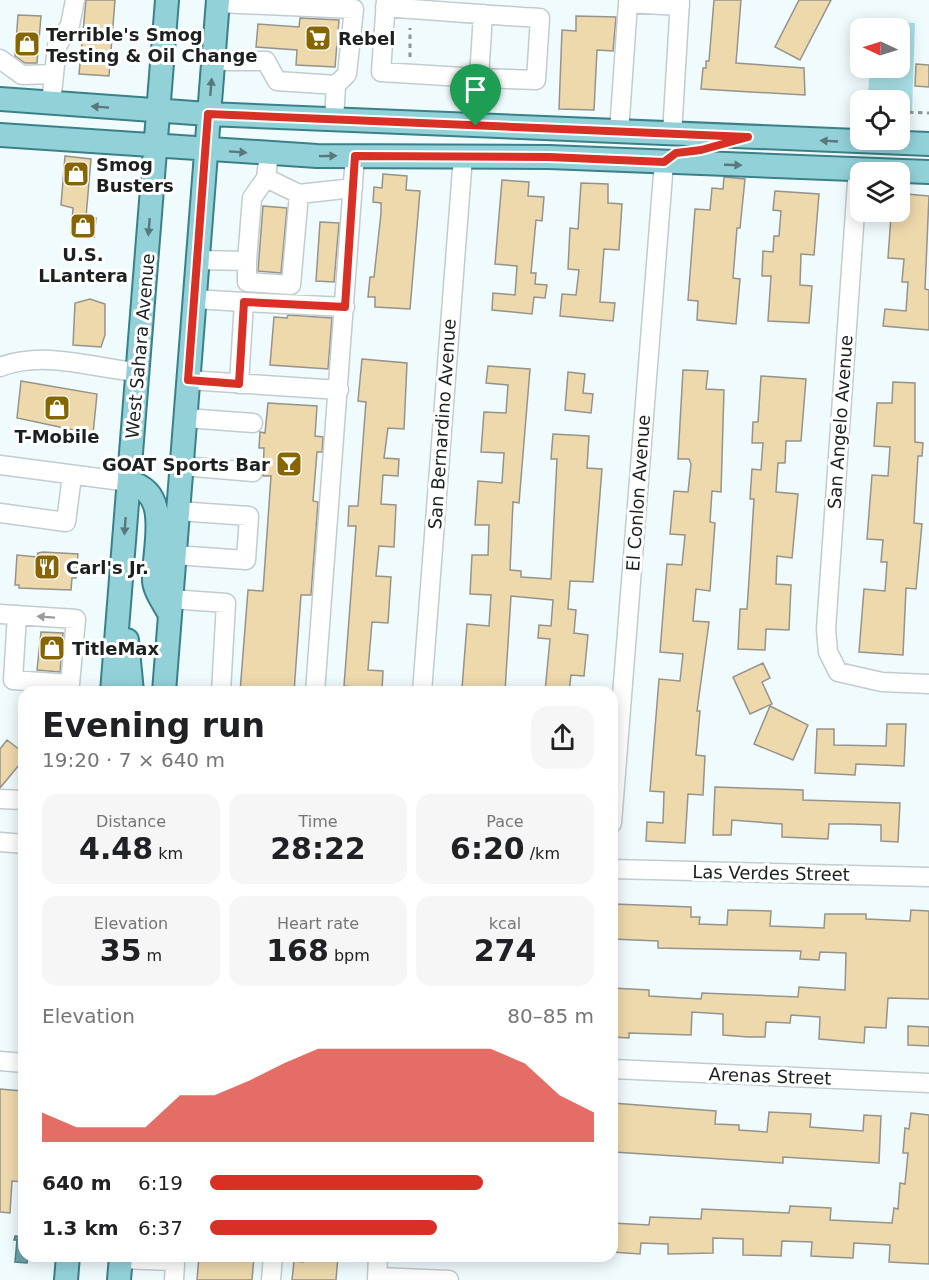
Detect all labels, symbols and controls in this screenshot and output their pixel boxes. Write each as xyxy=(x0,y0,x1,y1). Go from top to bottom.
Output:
north arrow xyxy=(850,18,910,78)
map controls xyxy=(850,18,910,222)
supermarket icon: Rebel xyxy=(303,23,333,53)
place label: Terrible's Smog Testing & Oil Change xyxy=(46,24,258,66)
place label: Rebel xyxy=(338,28,395,49)
shop icon: Terrible's Smog Testing & Oil Change xyxy=(12,29,42,59)
pin xyxy=(450,64,501,126)
icon: arrive xyxy=(459,73,492,106)
one-way arrow xyxy=(206,78,216,97)
button: locate xyxy=(850,90,910,150)
one-way arrow xyxy=(90,102,109,111)
one-way arrow xyxy=(819,136,838,145)
one-way arrow xyxy=(228,147,247,157)
one-way arrow xyxy=(318,151,337,161)
place label: Smog Busters xyxy=(96,154,174,196)
shop icon: Smog Busters xyxy=(61,159,91,189)
one-way arrow xyxy=(723,160,742,169)
button: layers xyxy=(850,162,910,222)
shop icon: U.S. LLantera xyxy=(68,211,98,241)
one-way arrow xyxy=(144,217,154,236)
place label: U.S. LLantera xyxy=(38,244,128,286)
street label: West Sahara Avenue xyxy=(121,252,159,440)
street label: San Bernardino Avenue xyxy=(424,318,460,530)
street label: San Angelo Avenue xyxy=(823,334,857,510)
shop icon: T-Mobile xyxy=(42,393,72,423)
street label: El Conlon Avenue xyxy=(622,414,654,572)
place label: T-Mobile xyxy=(15,426,99,447)
bar icon: GOAT Sports Bar xyxy=(274,449,304,479)
place label: GOAT Sports Bar xyxy=(102,454,270,475)
one-way arrow xyxy=(121,516,130,535)
restaurant icon: Carl's Jr. xyxy=(32,552,62,582)
place label: Carl's Jr. xyxy=(66,557,149,578)
one-way arrow xyxy=(37,613,56,622)
shop icon: TitleMax xyxy=(37,633,67,663)
place label: TitleMax xyxy=(72,638,159,659)
text: Evening run xyxy=(42,706,265,745)
button: share xyxy=(531,706,594,769)
text: 19:20 · 7 × 640 m xyxy=(42,748,225,772)
text: Distance xyxy=(96,812,166,831)
text: Time xyxy=(298,812,338,831)
text: Pace xyxy=(486,812,524,831)
text: 4.48 xyxy=(79,831,153,866)
text: 28:22 xyxy=(270,831,366,866)
text: 6:20 xyxy=(450,831,525,866)
text: km xyxy=(153,844,183,863)
text: /km xyxy=(525,844,560,863)
street label: Las Verdes Street xyxy=(692,861,850,885)
text: Elevation xyxy=(94,914,168,933)
text: Heart rate xyxy=(277,914,359,933)
text: kcal xyxy=(489,914,521,933)
text: 35 xyxy=(100,933,142,968)
text: 168 xyxy=(266,933,329,968)
text: 274 xyxy=(474,933,536,968)
text: m xyxy=(142,946,162,965)
text: bpm xyxy=(329,946,370,965)
text: Elevation xyxy=(42,1004,135,1028)
text: 80–85 m xyxy=(507,1004,594,1028)
street label: Arenas Street xyxy=(708,1063,832,1089)
text: 640 m xyxy=(42,1171,112,1195)
text: 6:19 xyxy=(138,1171,183,1195)
text: 1.3 km xyxy=(42,1216,119,1240)
text: 6:37 xyxy=(138,1216,183,1240)

